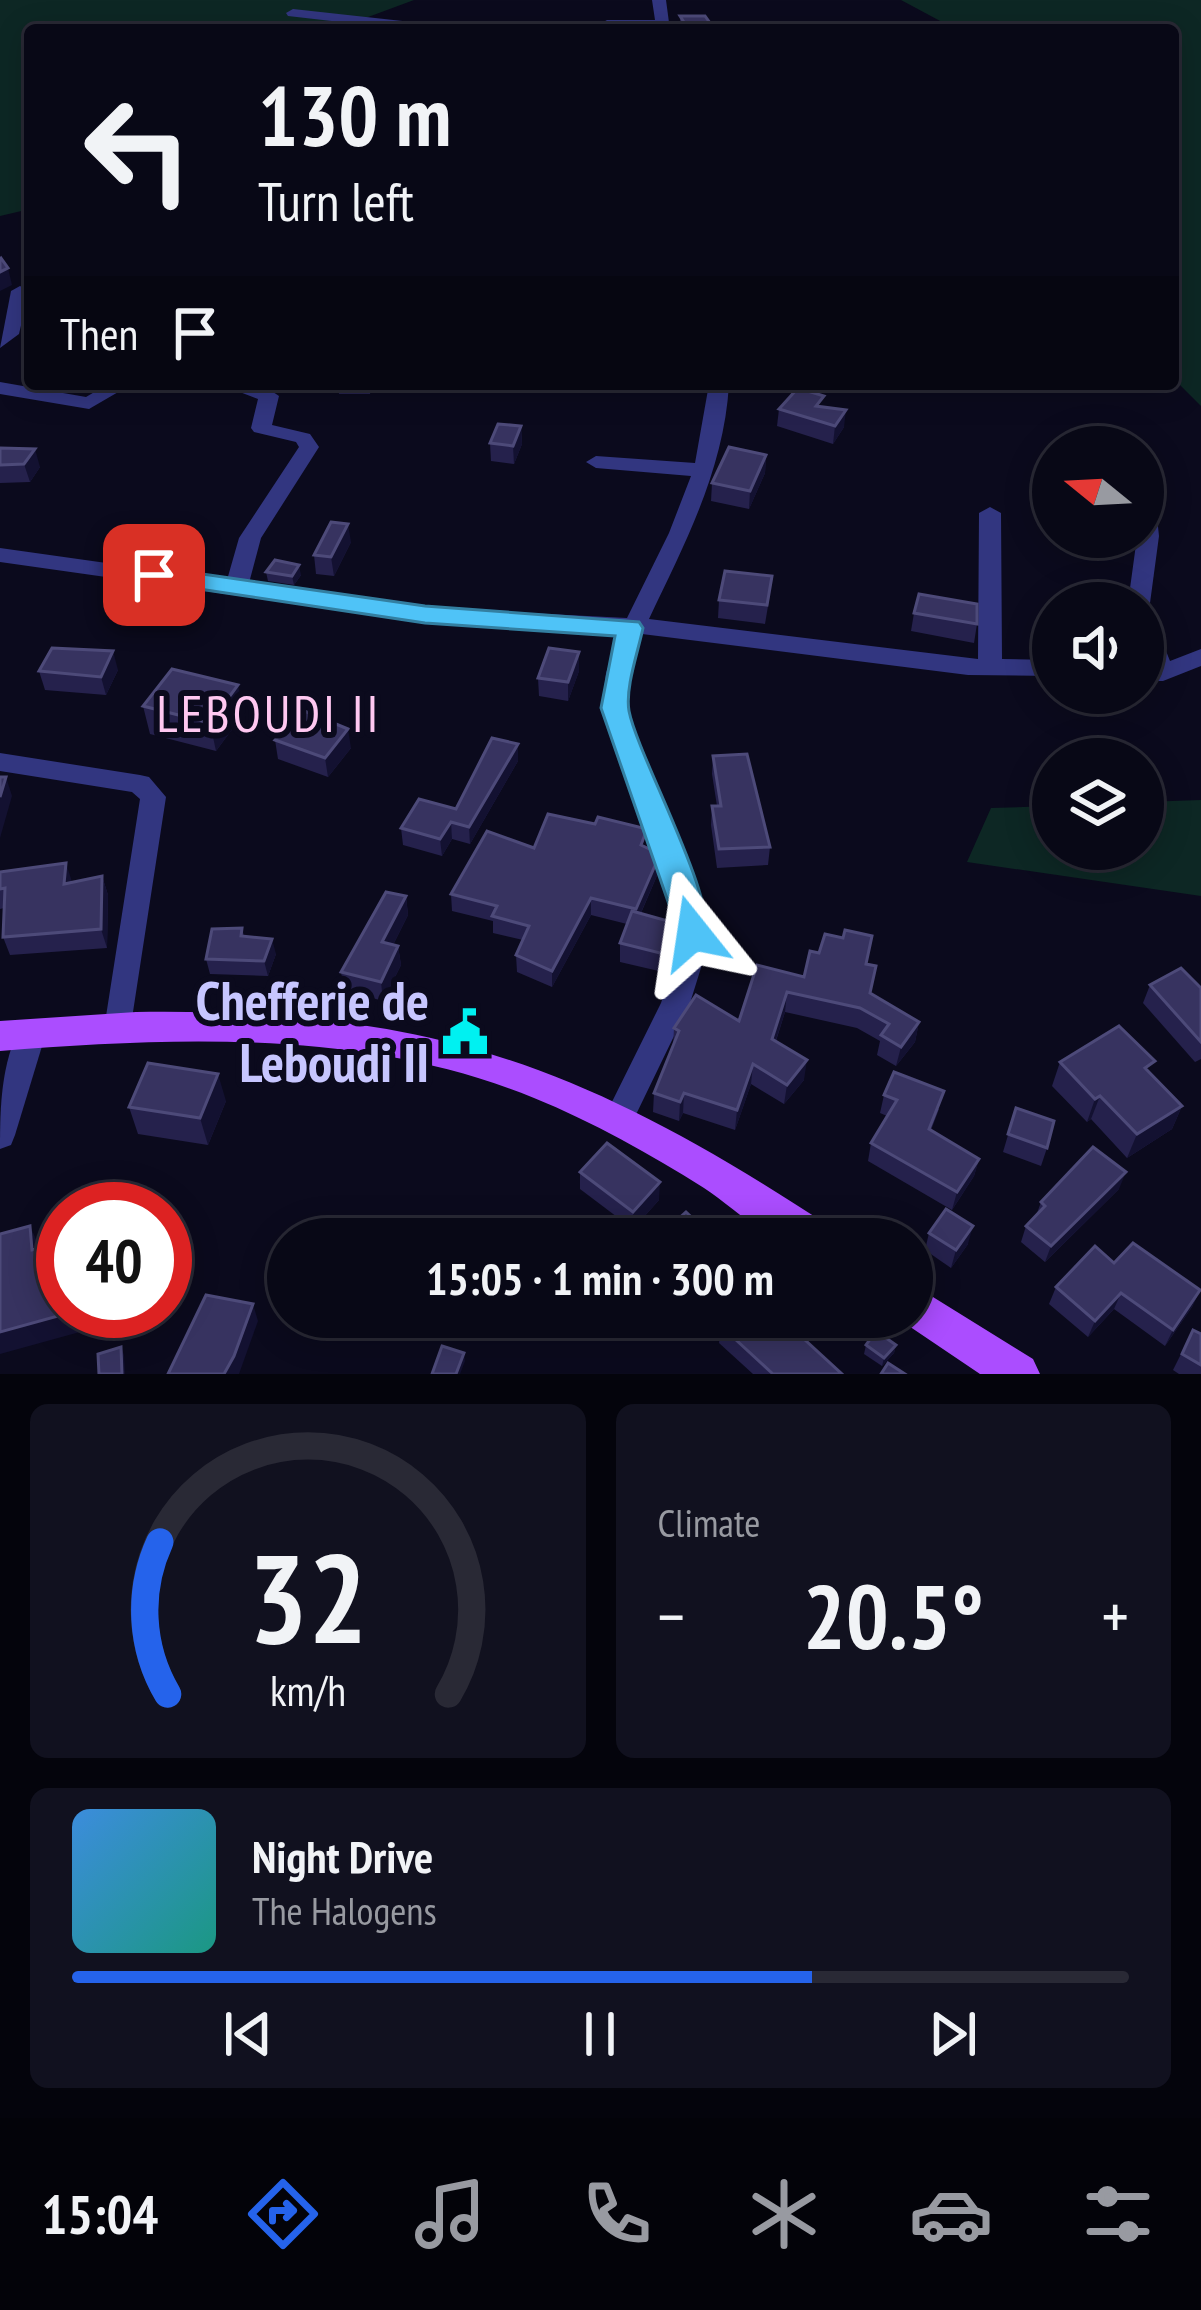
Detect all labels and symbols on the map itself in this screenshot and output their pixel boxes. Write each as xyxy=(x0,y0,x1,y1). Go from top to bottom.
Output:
north arrow xyxy=(1032,426,1164,558)
pin xyxy=(103,524,205,626)
district label: LEBOUDI II xyxy=(157,680,381,746)
position arrow xyxy=(630,870,756,996)
place label: Chefferie de Leboudi II xyxy=(196,965,429,1097)
public building icon: Chefferie de Leboudi II xyxy=(440,1007,490,1057)
speed limit sign: 40 xyxy=(36,1182,192,1338)

